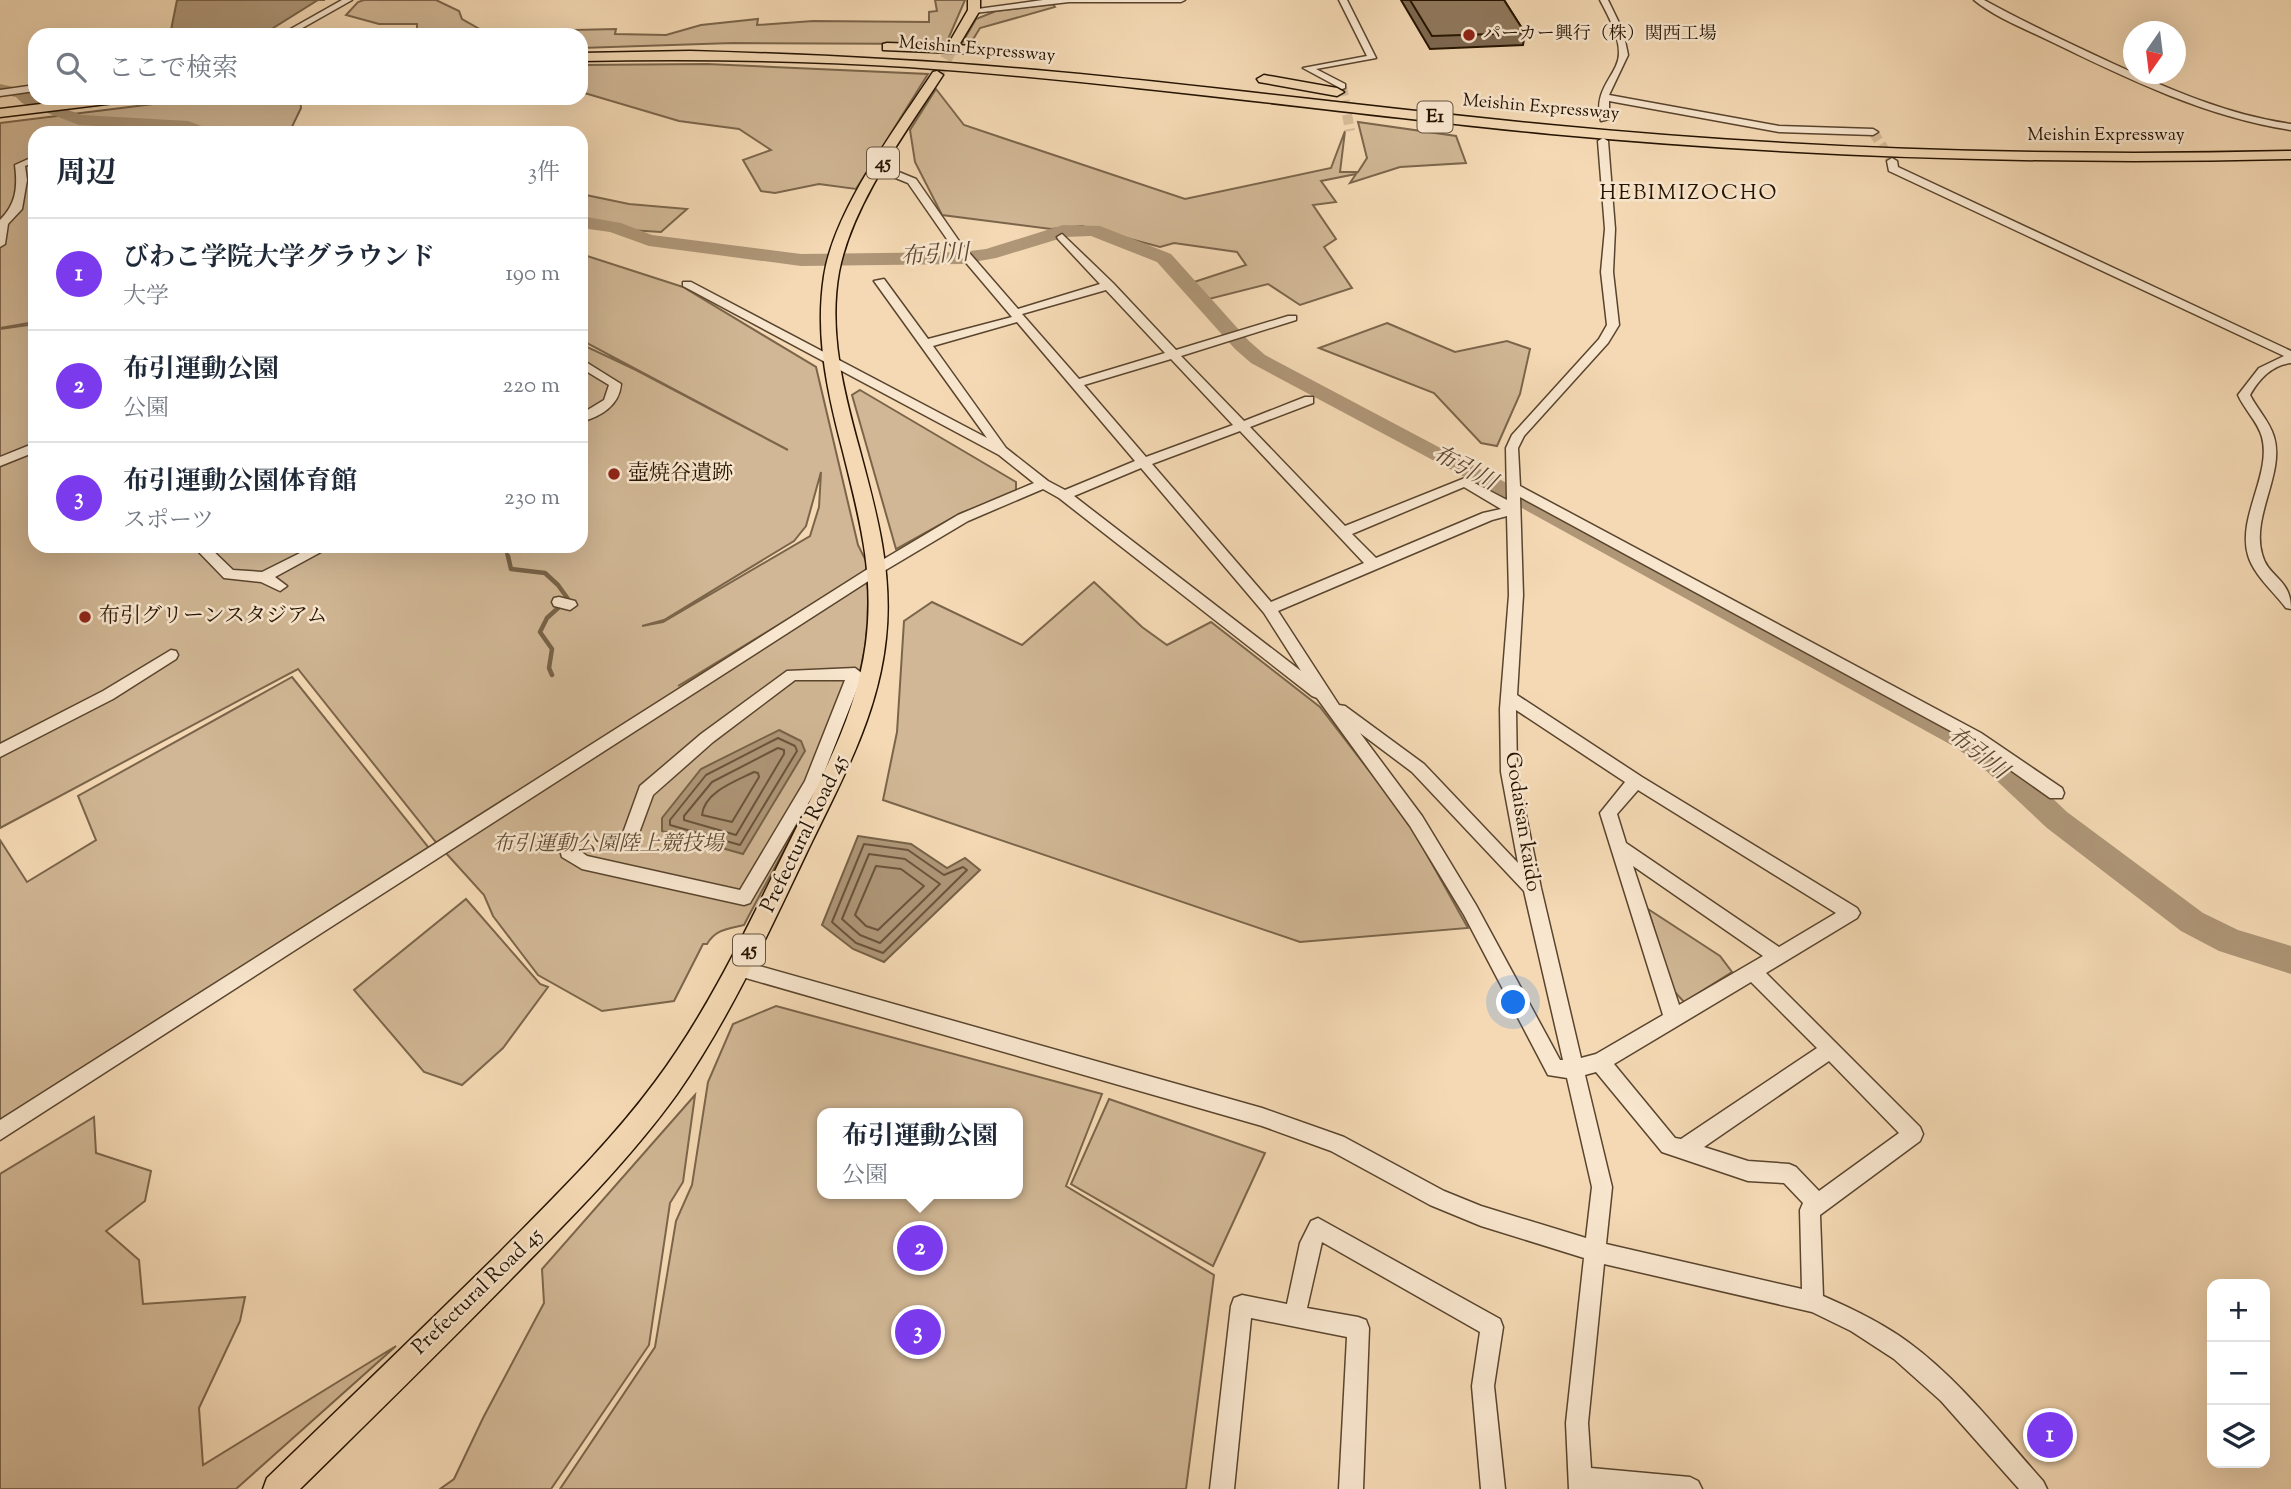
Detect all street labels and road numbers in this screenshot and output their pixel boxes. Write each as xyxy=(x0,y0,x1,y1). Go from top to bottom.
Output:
street label: Meishin Expressway xyxy=(898,30,1057,70)
street label: Meishin Expressway xyxy=(1462,88,1621,128)
road number: E1 xyxy=(1418,102,1452,132)
street label: Meishin Expressway xyxy=(2027,123,2185,149)
road number: 45 xyxy=(867,148,899,178)
street label: Prefectural Road 45 xyxy=(754,750,856,918)
street label: Godaisan kaido xyxy=(1496,750,1548,894)
road number: 45 xyxy=(733,934,765,966)
street label: Prefectural Road 45 xyxy=(406,1222,550,1362)

